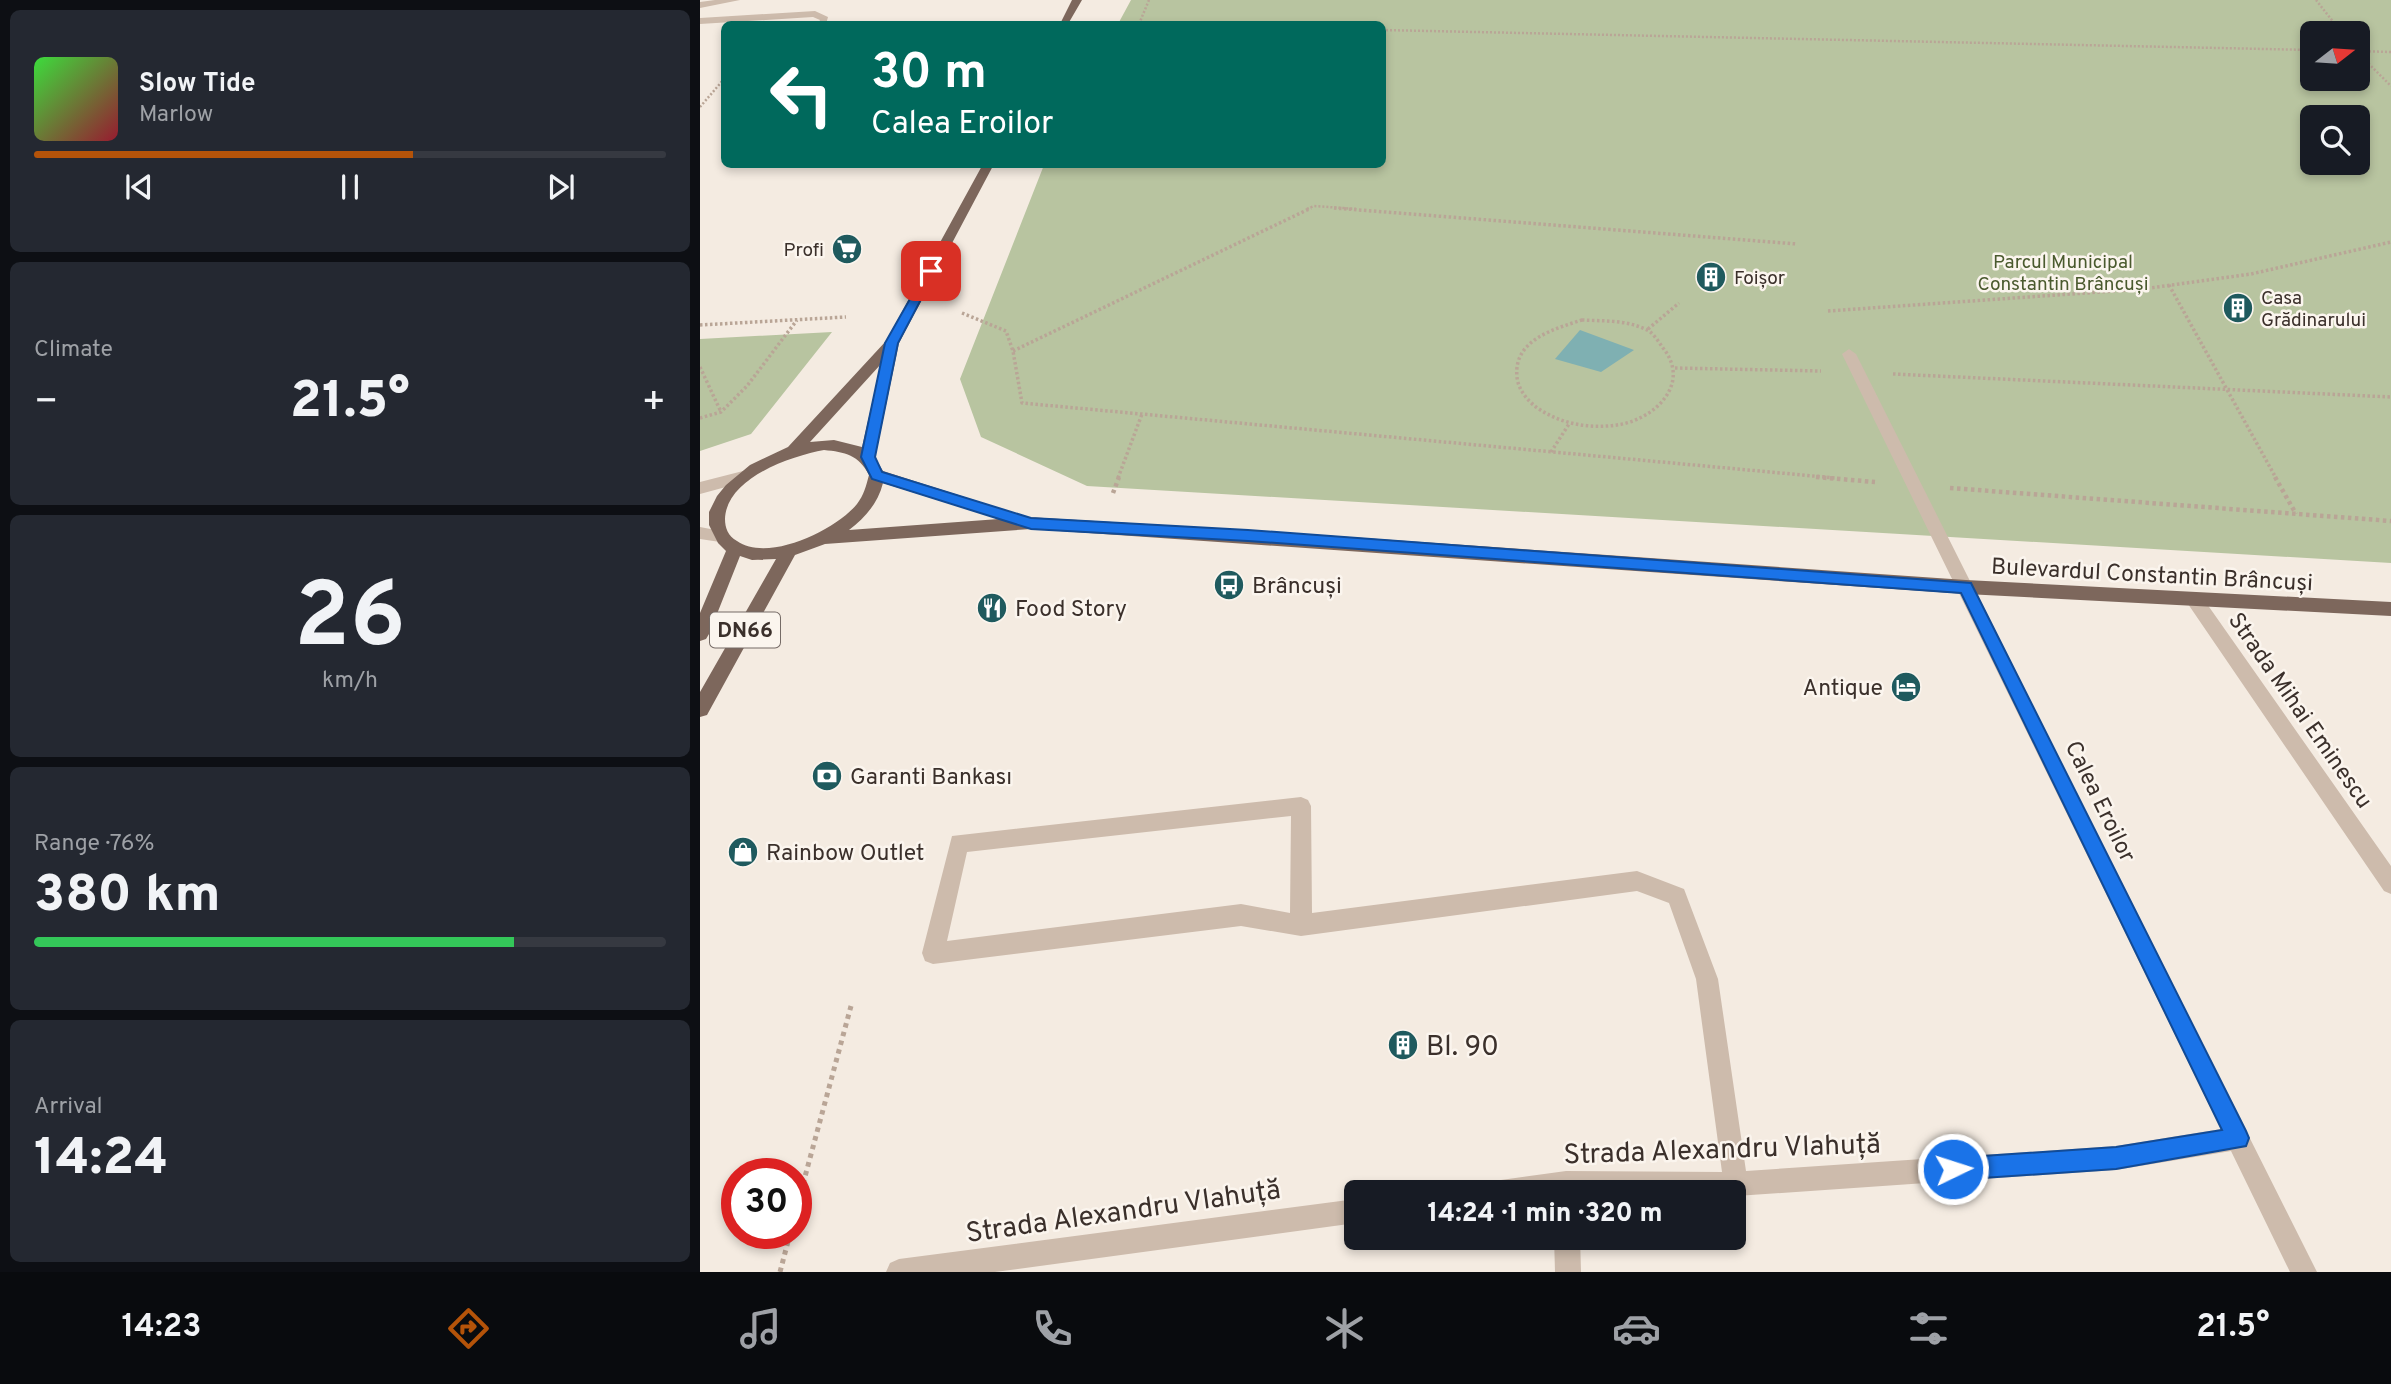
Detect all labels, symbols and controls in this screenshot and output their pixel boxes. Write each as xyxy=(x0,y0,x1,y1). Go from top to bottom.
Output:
north arrow xyxy=(2300,21,2370,91)
map controls xyxy=(2300,21,2370,175)
text: 30 m xyxy=(871,44,987,106)
icon: left xyxy=(756,49,847,140)
text: Slow Tide xyxy=(139,68,256,101)
text: Marlow xyxy=(139,101,213,130)
text: Calea Eroilor xyxy=(871,105,1054,145)
button: search xyxy=(2300,105,2370,175)
icon: previous xyxy=(120,168,158,206)
icon: pause xyxy=(331,168,369,206)
icon: next xyxy=(542,168,580,206)
supermarket icon: Profi xyxy=(830,232,864,266)
place label: Profi xyxy=(784,239,824,263)
pin xyxy=(901,241,961,301)
park label: Parcul Municipal Constantin Brâncuși xyxy=(1978,251,2148,297)
icon: arrive xyxy=(912,252,950,290)
building icon: Foișor xyxy=(1694,260,1728,294)
place label: Foișor xyxy=(1734,267,1786,291)
place label: Casa Grădinarului xyxy=(2261,287,2366,333)
building icon: Casa Grădinarului xyxy=(2221,291,2255,325)
text: Climate xyxy=(34,336,113,365)
text: 21.5° xyxy=(290,370,410,436)
text: − xyxy=(34,379,59,428)
text: + xyxy=(641,379,666,428)
street label: Bulevardul Constantin Brâncuși xyxy=(1990,554,2314,599)
text: 26 xyxy=(294,564,406,679)
bus stop icon: Brâncuși xyxy=(1212,568,1246,602)
place label: Brâncuși xyxy=(1252,573,1342,602)
restaurant icon: Food Story xyxy=(975,591,1009,625)
place label: Food Story xyxy=(1015,596,1127,625)
street label: Strada Mihai Eminescu xyxy=(2220,608,2378,815)
road number: DN66 xyxy=(710,612,780,648)
text: km/h xyxy=(322,667,378,696)
hotel icon: Antique xyxy=(1889,670,1923,704)
place label: Antique xyxy=(1803,675,1883,704)
street label: Calea Eroilor xyxy=(2057,737,2141,867)
bank icon: Garanti Bankası xyxy=(810,759,844,793)
place label: Garanti Bankası xyxy=(850,764,1012,793)
text: Range · 76% xyxy=(34,830,154,859)
shop icon: Rainbow Outlet xyxy=(726,835,760,869)
place label: Rainbow Outlet xyxy=(766,840,925,869)
text: 380 km xyxy=(34,864,221,930)
building icon: Bl. 90 xyxy=(1386,1028,1420,1062)
place label: Bl. 90 xyxy=(1426,1030,1499,1066)
text: Arrival xyxy=(34,1093,103,1122)
text: 14:24 xyxy=(34,1127,168,1193)
street label: Strada Alexandru Vlahuță xyxy=(1563,1127,1881,1175)
position arrow xyxy=(1916,1132,1990,1206)
speed limit sign: 30 xyxy=(721,1158,812,1249)
street label: Strada Alexandru Vlahuță xyxy=(964,1173,1283,1253)
text: 14:24 · 1 min · 320 m xyxy=(1428,1198,1663,1231)
icon: directions xyxy=(444,1304,493,1353)
icon: music xyxy=(736,1304,785,1353)
icon: phone xyxy=(1028,1304,1077,1353)
icon: climate xyxy=(1320,1304,1369,1353)
icon: car xyxy=(1612,1304,1661,1353)
icon: filters xyxy=(1904,1304,1953,1353)
text: 14:23 xyxy=(121,1308,201,1348)
text: 21.5° xyxy=(2196,1308,2269,1348)

